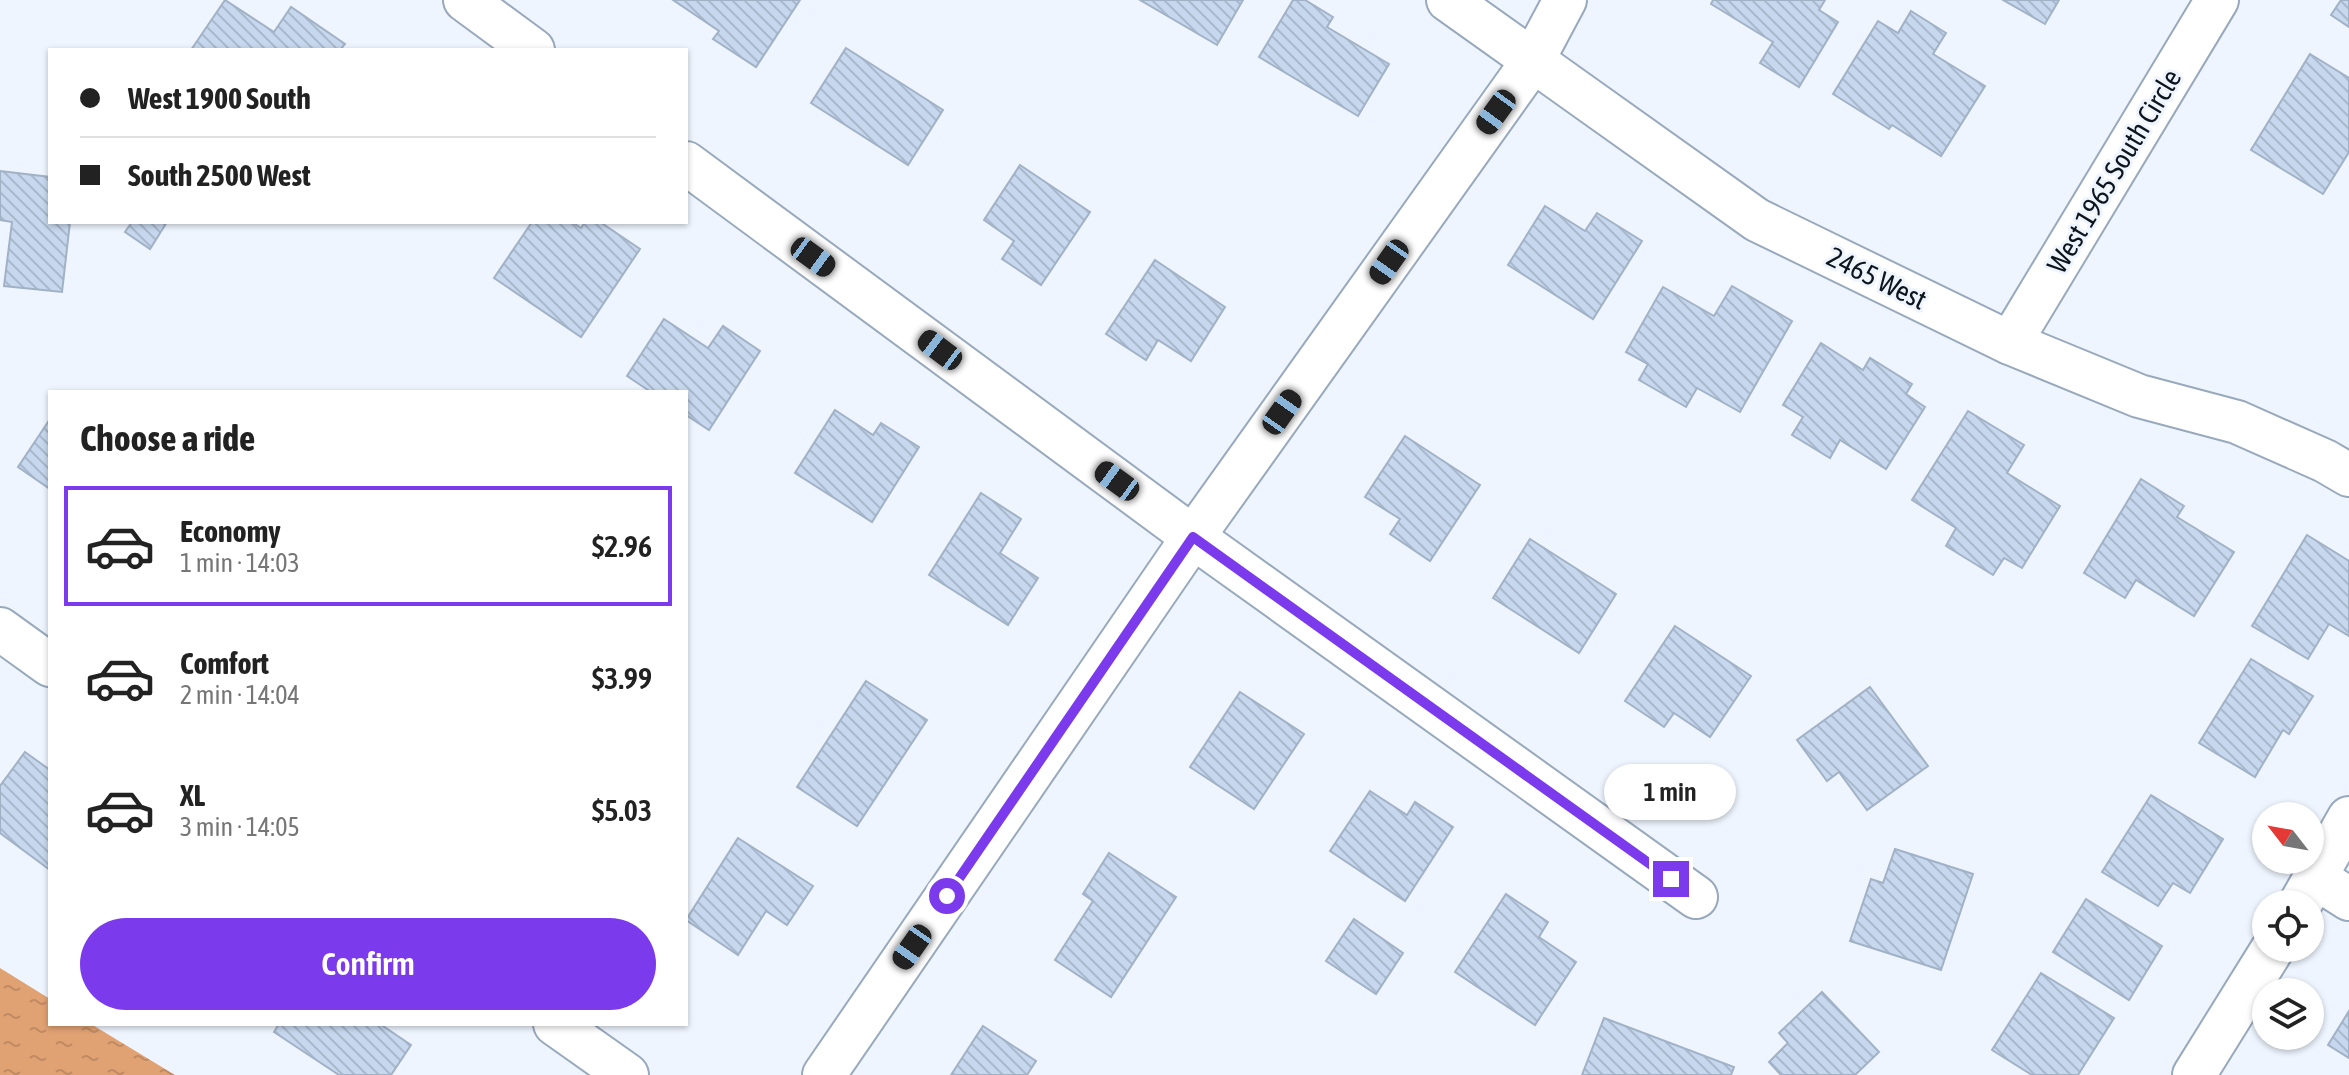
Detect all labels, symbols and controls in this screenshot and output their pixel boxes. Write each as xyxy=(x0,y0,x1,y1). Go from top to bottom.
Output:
street label: West 1965 South Circle xyxy=(2041,63,2187,279)
text: West 1900 South xyxy=(128,81,311,115)
car xyxy=(1472,86,1520,138)
text: South 2500 West xyxy=(128,158,311,192)
car xyxy=(787,233,839,281)
car xyxy=(1365,235,1413,289)
street label: 2465 West xyxy=(1822,240,1932,316)
car xyxy=(914,326,966,374)
car xyxy=(1258,385,1306,439)
text: Choose a ride xyxy=(80,417,255,459)
car xyxy=(1091,457,1143,505)
icon: car xyxy=(84,510,156,582)
text: Economy xyxy=(180,514,281,548)
text: $2.96 xyxy=(592,529,652,563)
text: 1 min · 14:03 xyxy=(180,548,300,578)
icon: car xyxy=(84,642,156,714)
text: Comfort xyxy=(180,646,269,680)
text: $3.99 xyxy=(592,661,652,695)
text: 2 min · 14:04 xyxy=(180,680,300,710)
callout: 1 min xyxy=(1605,763,1737,819)
icon: car xyxy=(84,774,156,846)
text: 1 min xyxy=(1643,777,1697,807)
text: XL xyxy=(180,778,205,812)
text: $5.03 xyxy=(592,793,652,827)
north arrow xyxy=(2252,802,2324,874)
map controls xyxy=(2252,802,2324,1050)
text: 3 min · 14:05 xyxy=(180,812,300,842)
route end xyxy=(1653,861,1689,897)
route start xyxy=(929,878,965,914)
button: locate xyxy=(2252,890,2324,962)
button: Confirm xyxy=(80,918,656,1010)
car xyxy=(888,920,936,974)
button: layers xyxy=(2252,978,2324,1050)

